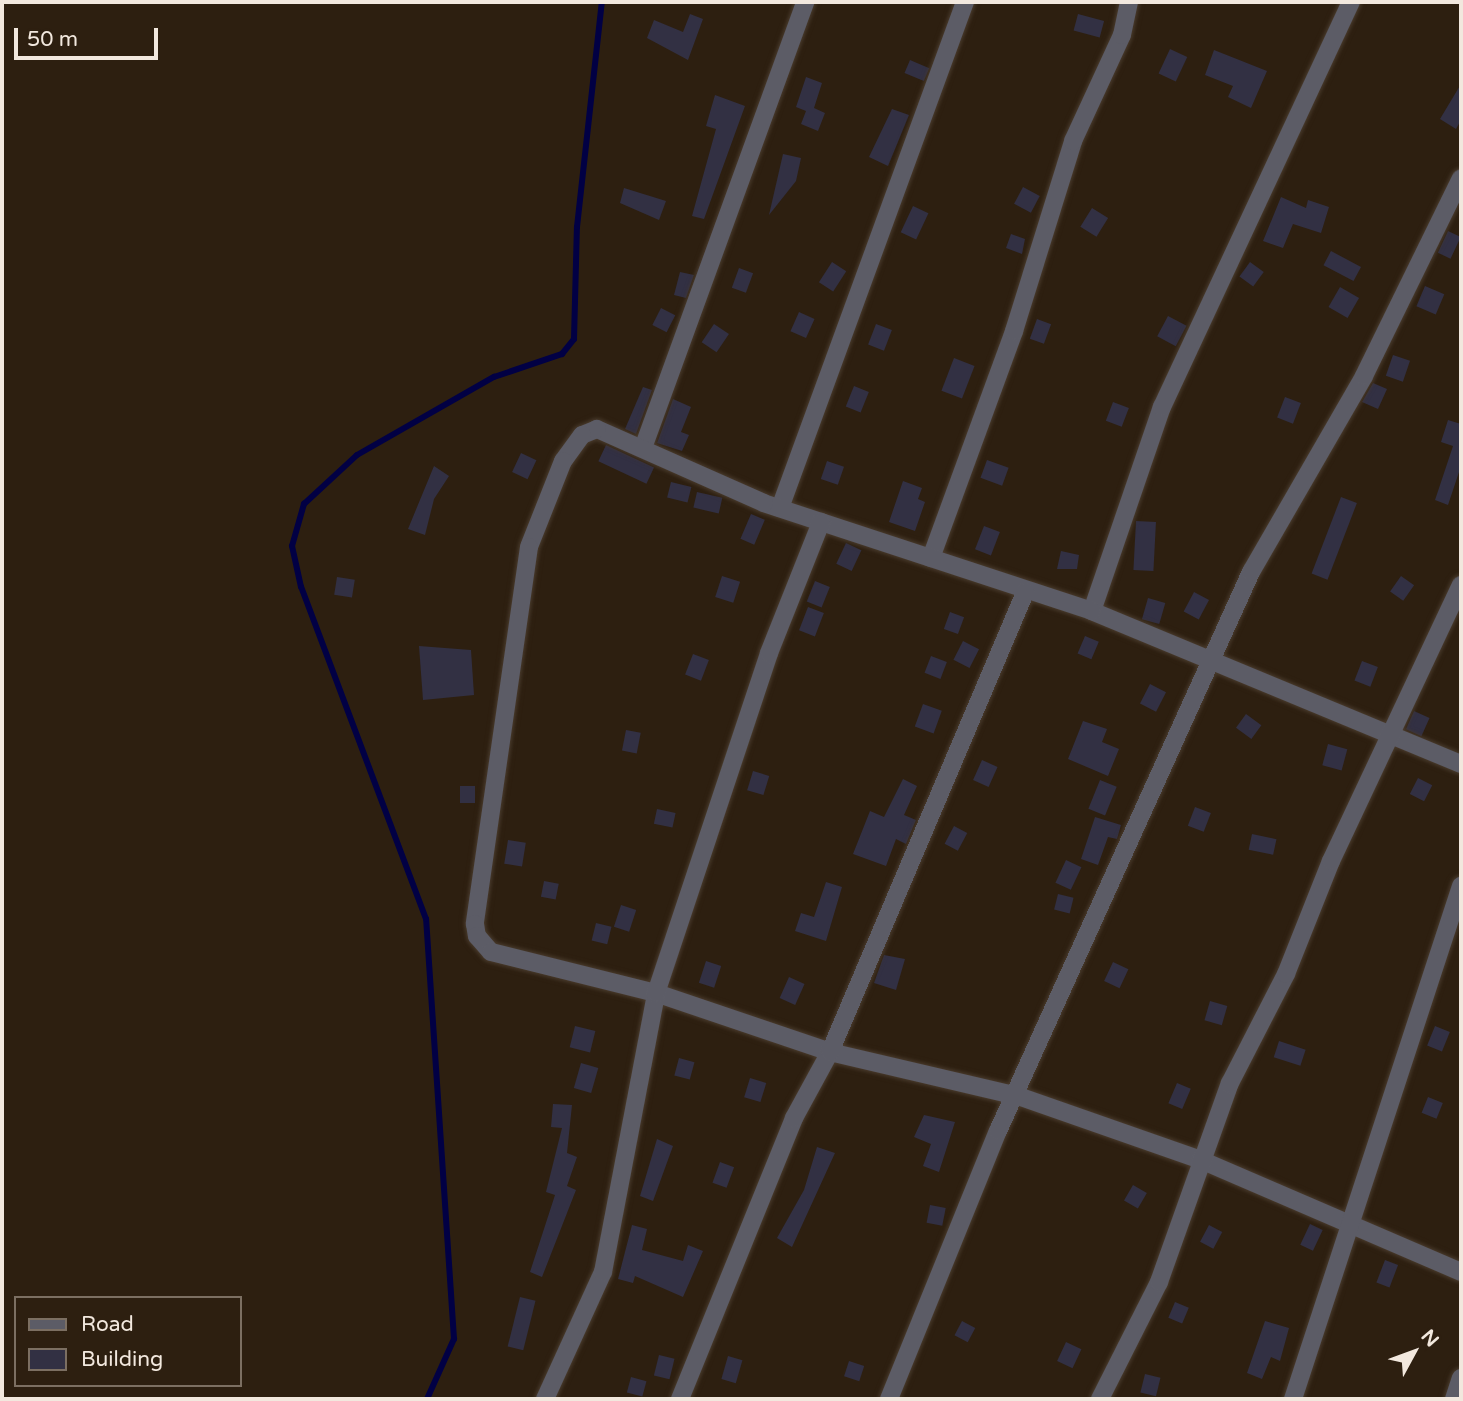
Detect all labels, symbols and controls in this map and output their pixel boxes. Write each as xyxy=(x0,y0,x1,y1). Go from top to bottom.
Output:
scale bar xyxy=(18,14,161,58)
text: 50 m xyxy=(27,27,78,52)
legend xyxy=(14,1296,242,1387)
text: Road xyxy=(81,1312,134,1337)
north arrow xyxy=(1379,1317,1449,1387)
text: N xyxy=(1417,1325,1443,1351)
text: Building xyxy=(81,1347,163,1372)

